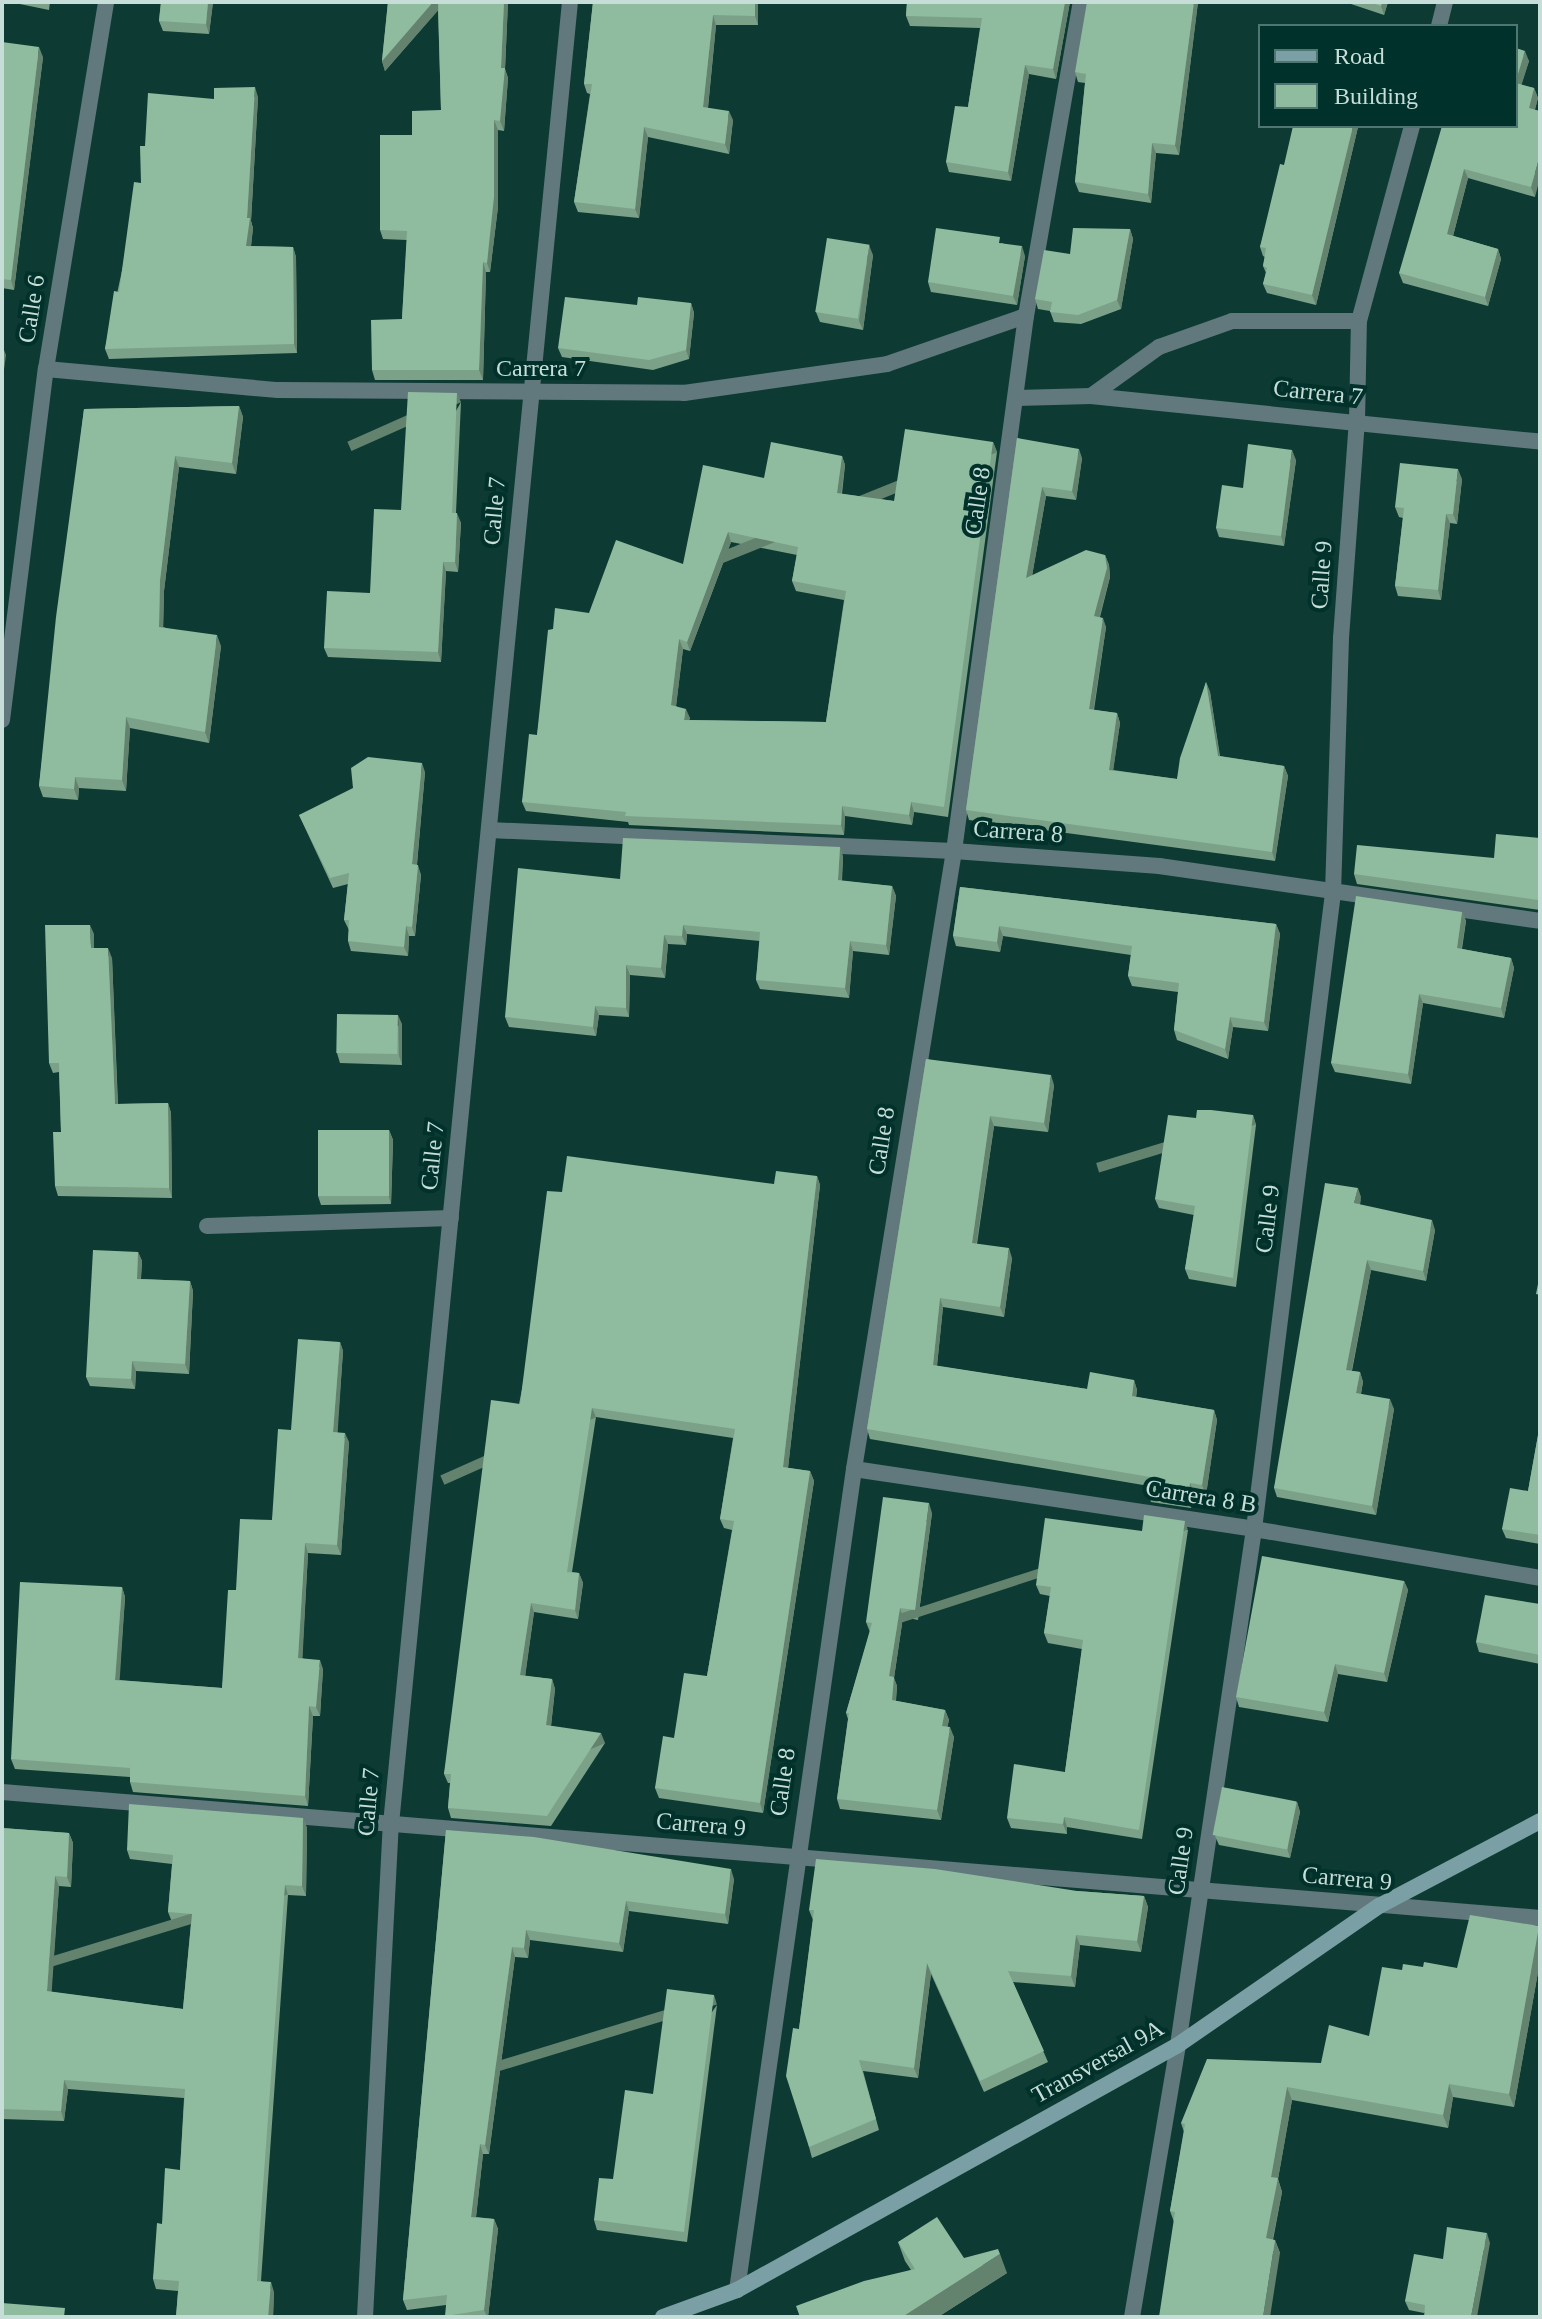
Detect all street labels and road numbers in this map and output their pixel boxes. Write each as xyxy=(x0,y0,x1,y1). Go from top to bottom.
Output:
street label: Calle 6 xyxy=(12,273,52,345)
street label: Carrera 7 xyxy=(496,355,586,383)
street label: Carrera 7 xyxy=(1272,374,1364,412)
street label: Calle 8 xyxy=(959,465,997,537)
street label: Calle 7 xyxy=(478,476,512,546)
street label: Calle 9 xyxy=(1305,540,1339,610)
street label: Carrera 8 xyxy=(972,814,1064,850)
street label: Calle 8 xyxy=(862,1105,902,1177)
street label: Calle 7 xyxy=(415,1120,451,1192)
street label: Calle 9 xyxy=(1250,1183,1286,1255)
street label: Carrera 8 B xyxy=(1143,1474,1259,1520)
street label: Calle 8 xyxy=(764,1746,802,1818)
street label: Calle 7 xyxy=(352,1767,386,1837)
street label: Carrera 9 xyxy=(655,1807,747,1843)
street label: Calle 9 xyxy=(1162,1825,1200,1897)
street label: Carrera 9 xyxy=(1301,1861,1393,1897)
street label: Transversal 9A xyxy=(1027,2014,1169,2110)

